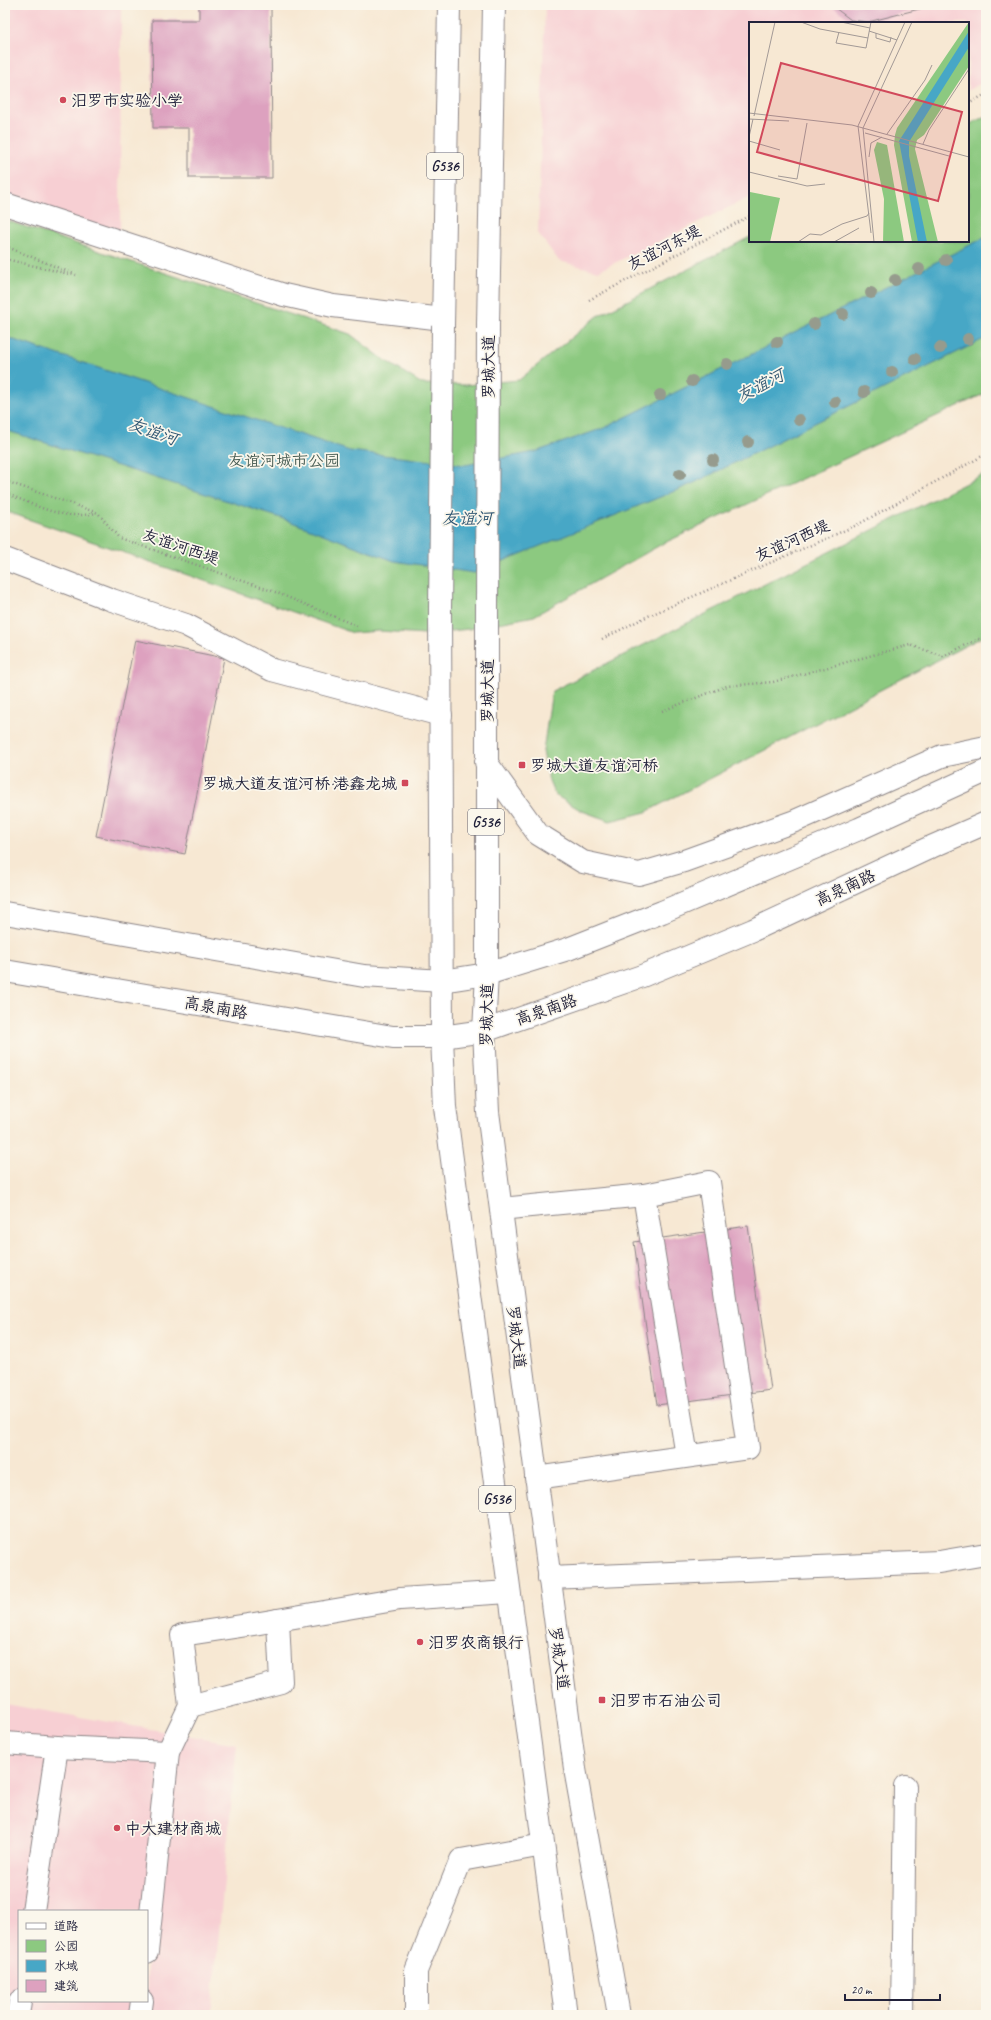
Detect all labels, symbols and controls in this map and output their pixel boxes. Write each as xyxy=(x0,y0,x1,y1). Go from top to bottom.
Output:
inset map xyxy=(749,22,969,242)
place label: 汨罗市实验小学 xyxy=(71,91,183,111)
marker: 汨罗市实验小学 xyxy=(58,95,68,105)
road number: G536 xyxy=(427,153,463,179)
street label: 友谊河东堤 xyxy=(624,221,705,275)
street label: 罗城大道 xyxy=(479,335,499,399)
water label: 友谊河 xyxy=(733,363,790,406)
water label: 友谊河 xyxy=(125,413,183,451)
park label: 友谊河城市公园 xyxy=(228,451,340,471)
water label: 友谊河 xyxy=(442,508,495,529)
street label: 友谊河西堤 xyxy=(752,516,833,566)
street label: 友谊河西堤 xyxy=(140,524,222,569)
street label: 罗城大道 xyxy=(478,659,498,723)
place label: 罗城大道友谊河桥 xyxy=(530,756,658,776)
marker: 罗城大道友谊河桥 xyxy=(517,760,527,770)
place label: 罗城大道友谊河桥·港鑫龙城 xyxy=(202,774,397,794)
marker: 罗城大道友谊河桥·港鑫龙城 xyxy=(400,778,410,788)
road number: G536 xyxy=(468,809,504,835)
street label: 高泉南路 xyxy=(812,865,879,910)
street label: 罗城大道 xyxy=(476,983,498,1047)
street label: 高泉南路 xyxy=(513,990,580,1030)
street label: 高泉南路 xyxy=(183,993,249,1023)
street label: 罗城大道 xyxy=(502,1304,530,1370)
road number: G536 xyxy=(479,1486,515,1512)
street label: 罗城大道 xyxy=(545,1625,573,1691)
place label: 汨罗农商银行 xyxy=(428,1633,524,1653)
marker: 汨罗农商银行 xyxy=(415,1637,425,1647)
place label: 汨罗市石油公司 xyxy=(610,1691,722,1711)
marker: 汨罗市石油公司 xyxy=(597,1695,607,1705)
place label: 中大建材商城 xyxy=(125,1819,221,1839)
marker: 中大建材商城 xyxy=(112,1823,122,1833)
legend xyxy=(18,1910,148,2002)
text: 道路 xyxy=(54,1918,78,1934)
text: 公园 xyxy=(54,1938,78,1954)
text: 水域 xyxy=(54,1958,78,1974)
scale bar xyxy=(845,1976,940,2002)
text: 建筑 xyxy=(54,1978,78,1994)
text: 20 m xyxy=(851,1982,873,1998)

